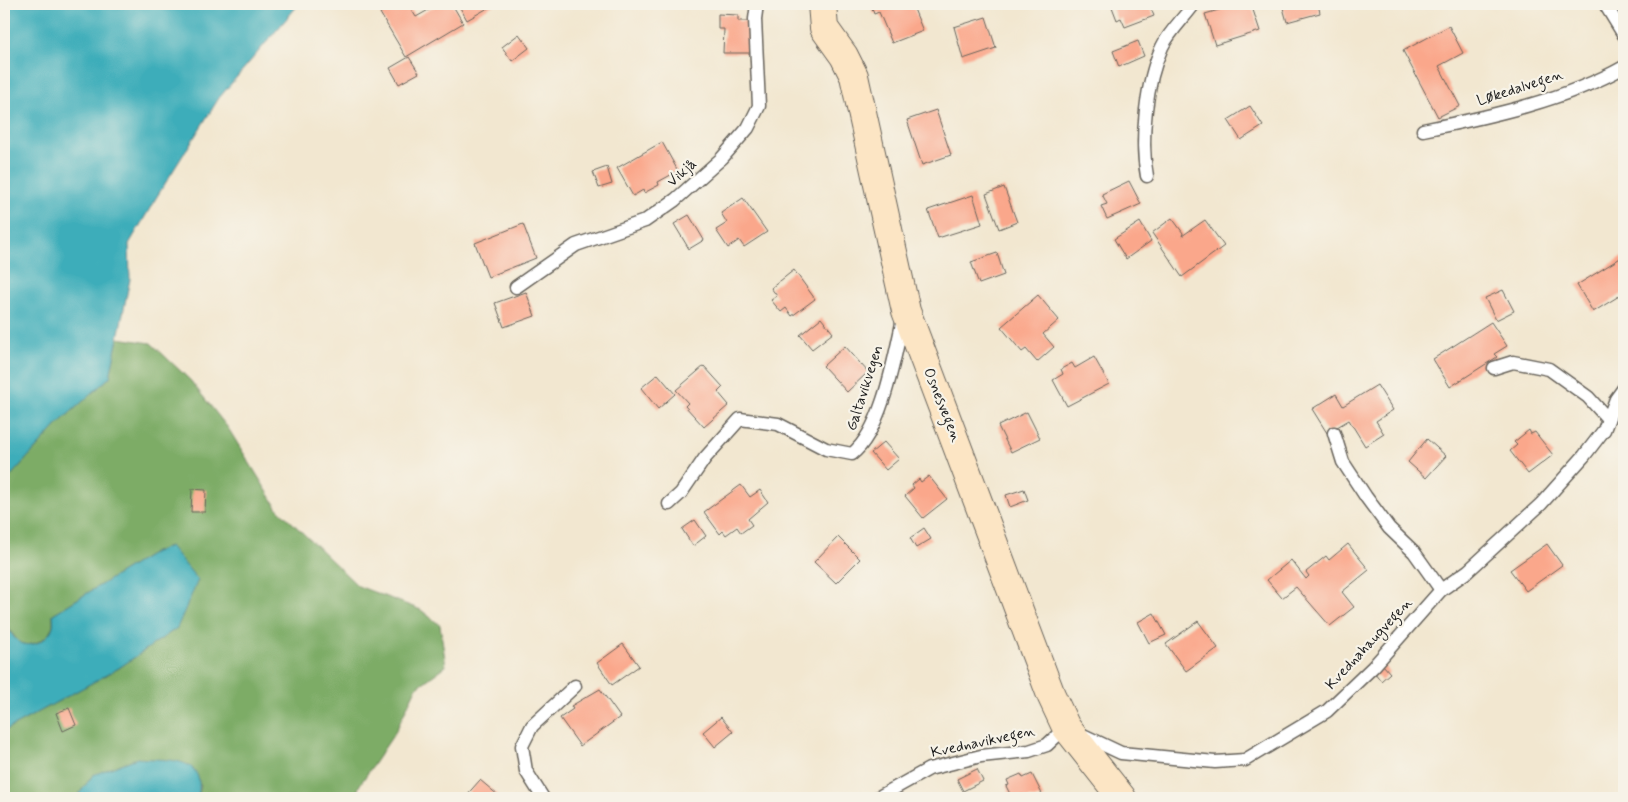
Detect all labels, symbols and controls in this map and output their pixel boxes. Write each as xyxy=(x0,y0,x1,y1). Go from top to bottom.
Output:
street label: Løkedalvegen xyxy=(1474,65,1566,112)
street label: Vikjå xyxy=(663,154,701,192)
street label: Galtavikvegen xyxy=(842,343,888,433)
street label: Osnesvegen xyxy=(917,365,966,446)
street label: Kvednahaugvegen xyxy=(1321,594,1418,695)
street label: Kvednavikvegen xyxy=(929,721,1037,764)

